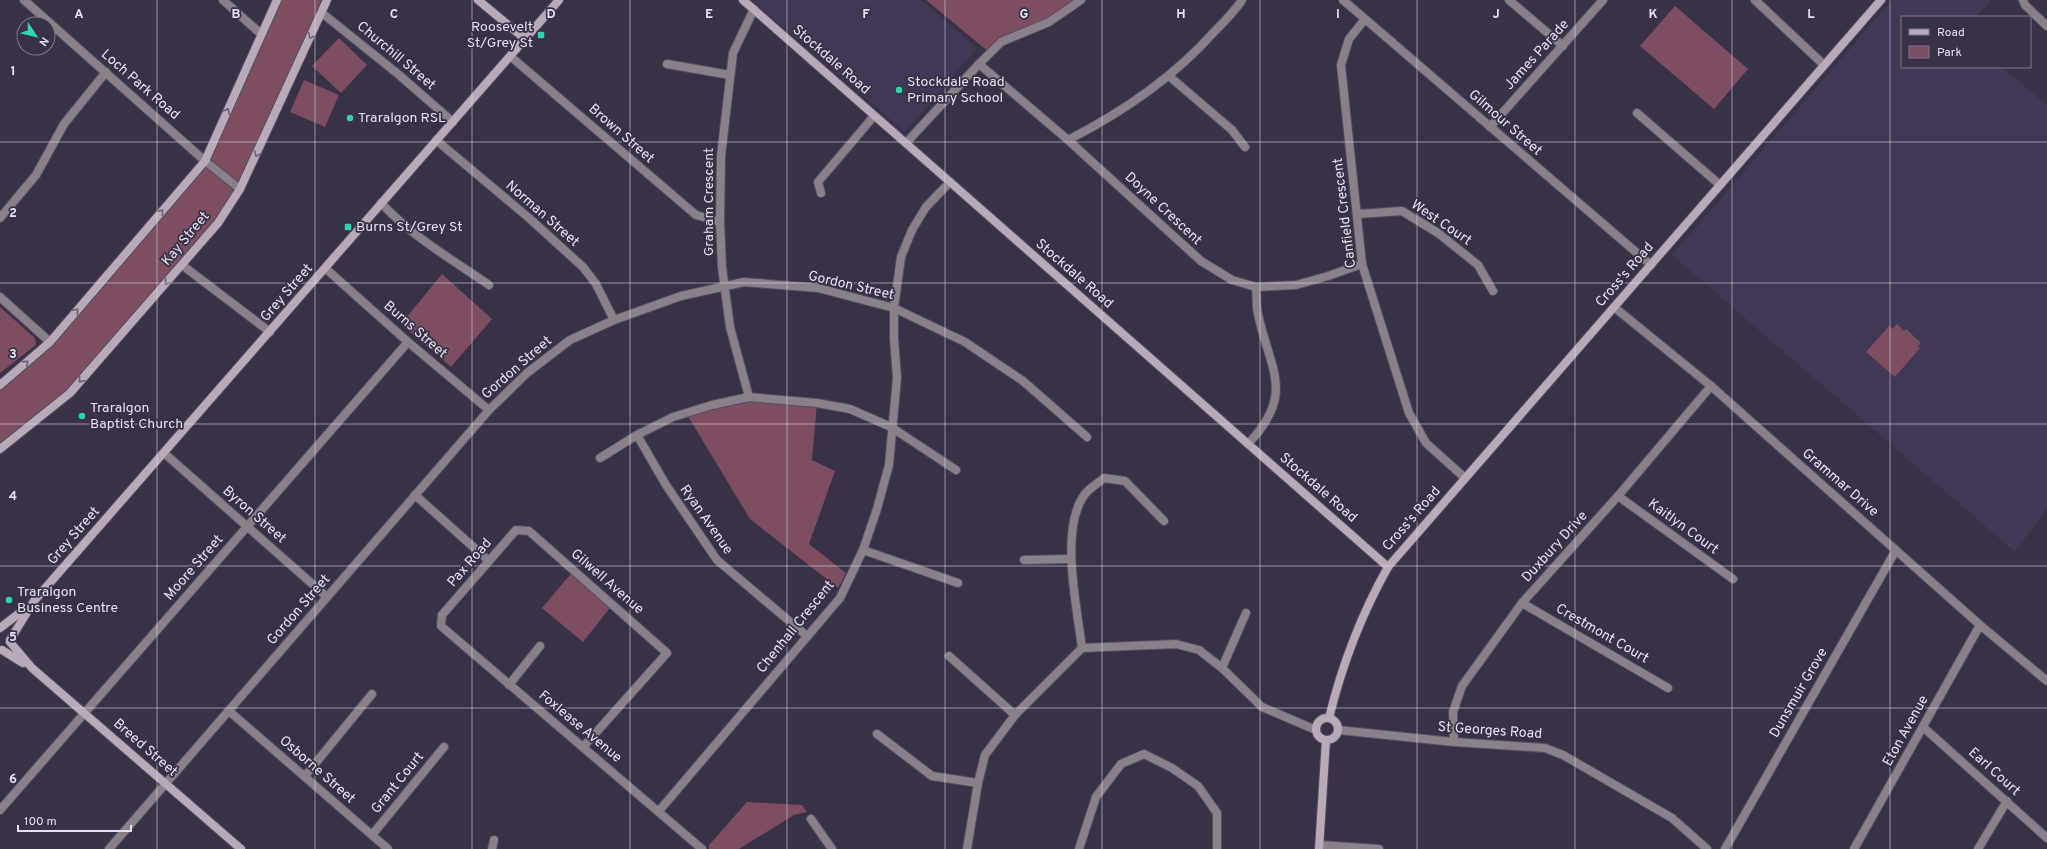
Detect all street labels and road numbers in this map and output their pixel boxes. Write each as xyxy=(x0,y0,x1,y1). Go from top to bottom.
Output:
street label: James Parade xyxy=(1501,16,1573,94)
street label: Churchill Street xyxy=(353,18,439,94)
street label: Stockdale Road xyxy=(789,22,873,98)
street label: Loch Park Road xyxy=(97,46,183,124)
street label: Gilmour Street xyxy=(1465,86,1545,160)
street label: Brown Street xyxy=(585,101,657,167)
street label: Graham Crescent xyxy=(701,148,718,256)
street label: Canfield Crescent xyxy=(1330,157,1360,269)
street label: Doyne Crescent xyxy=(1121,169,1205,249)
street label: Norman Street xyxy=(502,177,582,251)
street label: West Court xyxy=(1407,196,1475,250)
street label: Kay Street xyxy=(158,208,214,270)
street label: Stockdale Road xyxy=(1032,236,1116,312)
street label: Cross's Road xyxy=(1592,239,1658,311)
street label: Grey Street xyxy=(257,261,317,325)
street label: Gordon Street xyxy=(806,268,896,304)
street label: Burns Street xyxy=(380,298,450,362)
street label: Gordon Street xyxy=(478,333,556,403)
street label: Grammar Drive xyxy=(1798,445,1882,521)
street label: Stockdale Road xyxy=(1276,450,1360,526)
street label: Ryan Avenue xyxy=(676,482,736,558)
street label: Byron Street xyxy=(219,483,289,547)
street label: Cross's Road xyxy=(1379,483,1445,555)
street label: Kaitlyn Court xyxy=(1644,496,1722,558)
street label: Grey Street xyxy=(44,504,104,568)
street label: Duxbury Drive xyxy=(1519,508,1591,586)
street label: Moore Street xyxy=(161,532,227,604)
street label: Pax Road xyxy=(444,535,496,591)
street label: Gilwell Avenue xyxy=(567,546,647,618)
street label: Gordon Street xyxy=(264,571,334,649)
street label: Chenhall Crescent xyxy=(753,577,839,677)
street label: Crestmont Court xyxy=(1552,600,1652,668)
street label: Dunsmuir Grove xyxy=(1766,645,1832,741)
street label: Foxlease Avenue xyxy=(535,687,625,767)
street label: Eton Avenue xyxy=(1880,692,1932,770)
street label: Breed Street xyxy=(109,715,181,781)
street label: St Georges Road xyxy=(1437,719,1543,743)
street label: Osborne Street xyxy=(276,732,358,808)
street label: Earl Court xyxy=(1965,744,2023,800)
street label: Grant Court xyxy=(368,749,428,817)

